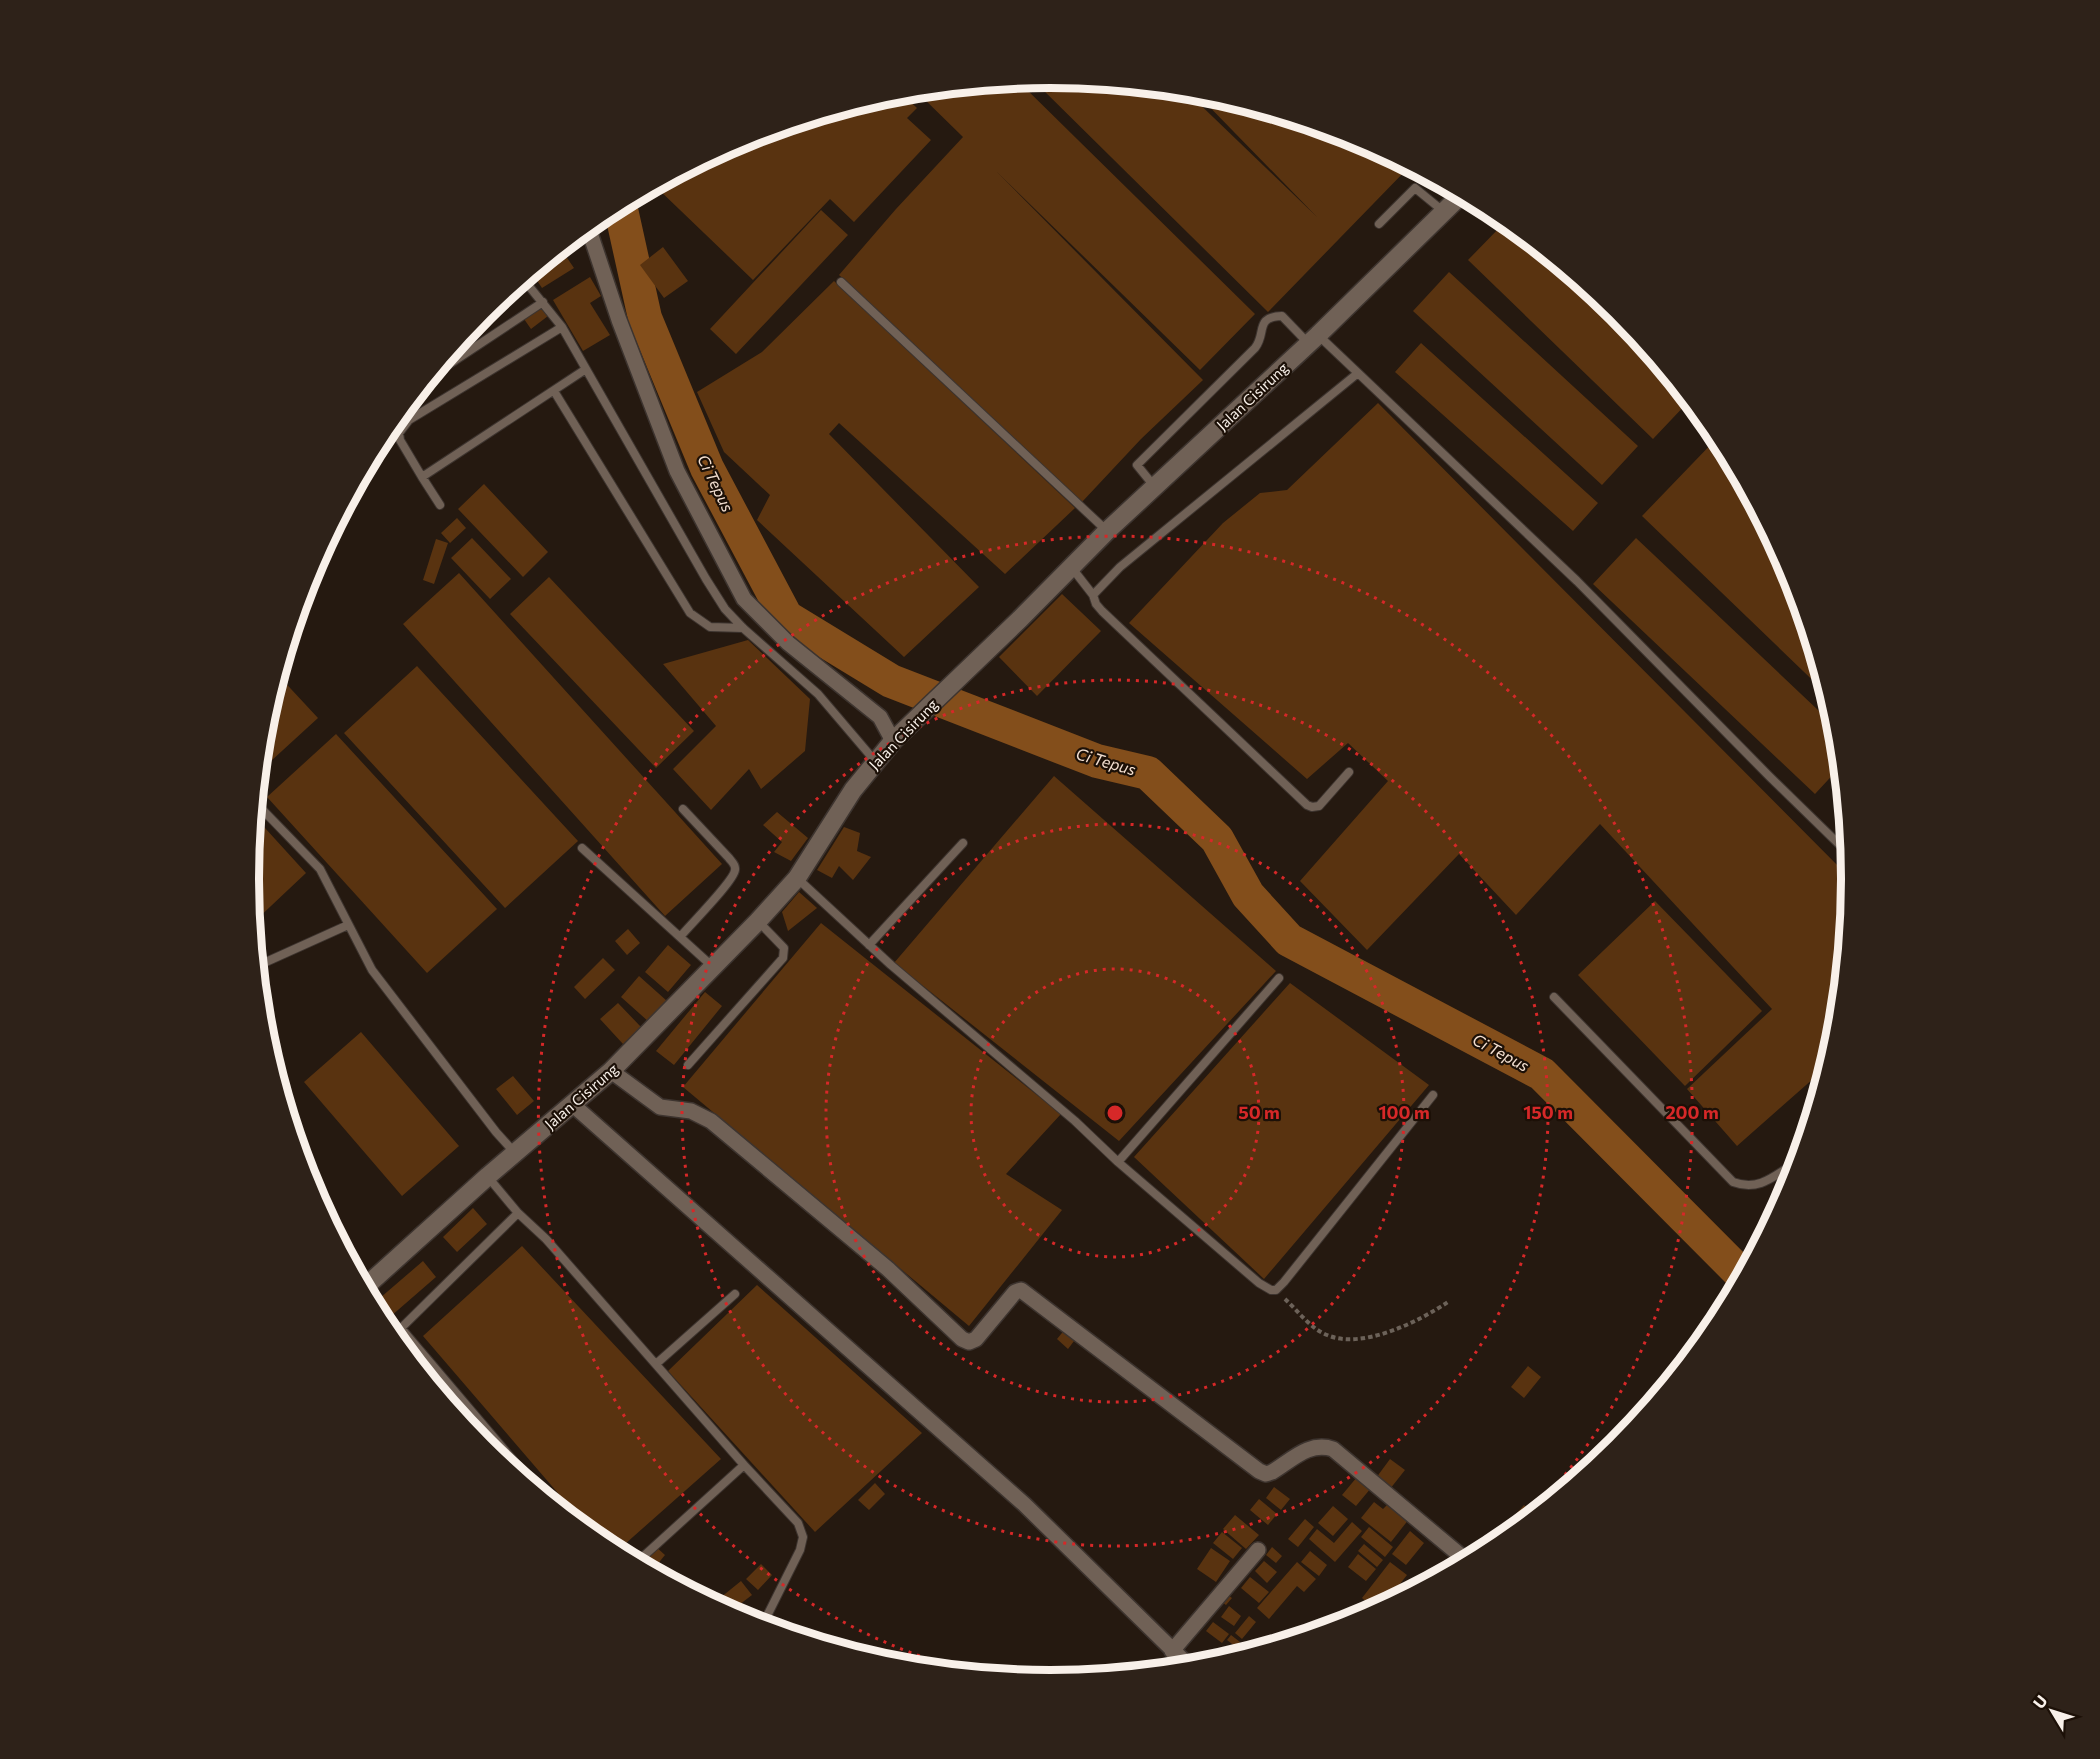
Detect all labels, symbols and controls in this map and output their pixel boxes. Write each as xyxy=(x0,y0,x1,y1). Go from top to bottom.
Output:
street label: Jalan Cisirung xyxy=(1212,358,1292,434)
water label: Ci Tepus xyxy=(694,451,738,515)
street label: Jalan Cisirung xyxy=(865,695,941,773)
water label: Ci Tepus xyxy=(1074,743,1138,779)
water label: Ci Tepus xyxy=(1469,1029,1533,1075)
street label: Jalan Cisirung xyxy=(541,1059,621,1133)
text: 50 m xyxy=(1238,1101,1280,1123)
text: 100 m xyxy=(1378,1101,1430,1123)
text: 150 m xyxy=(1523,1101,1573,1123)
text: 200 m xyxy=(1665,1101,1719,1123)
centre of rings xyxy=(1105,1103,1125,1123)
north arrow xyxy=(2022,1681,2082,1741)
text: U xyxy=(2029,1691,2051,1712)

